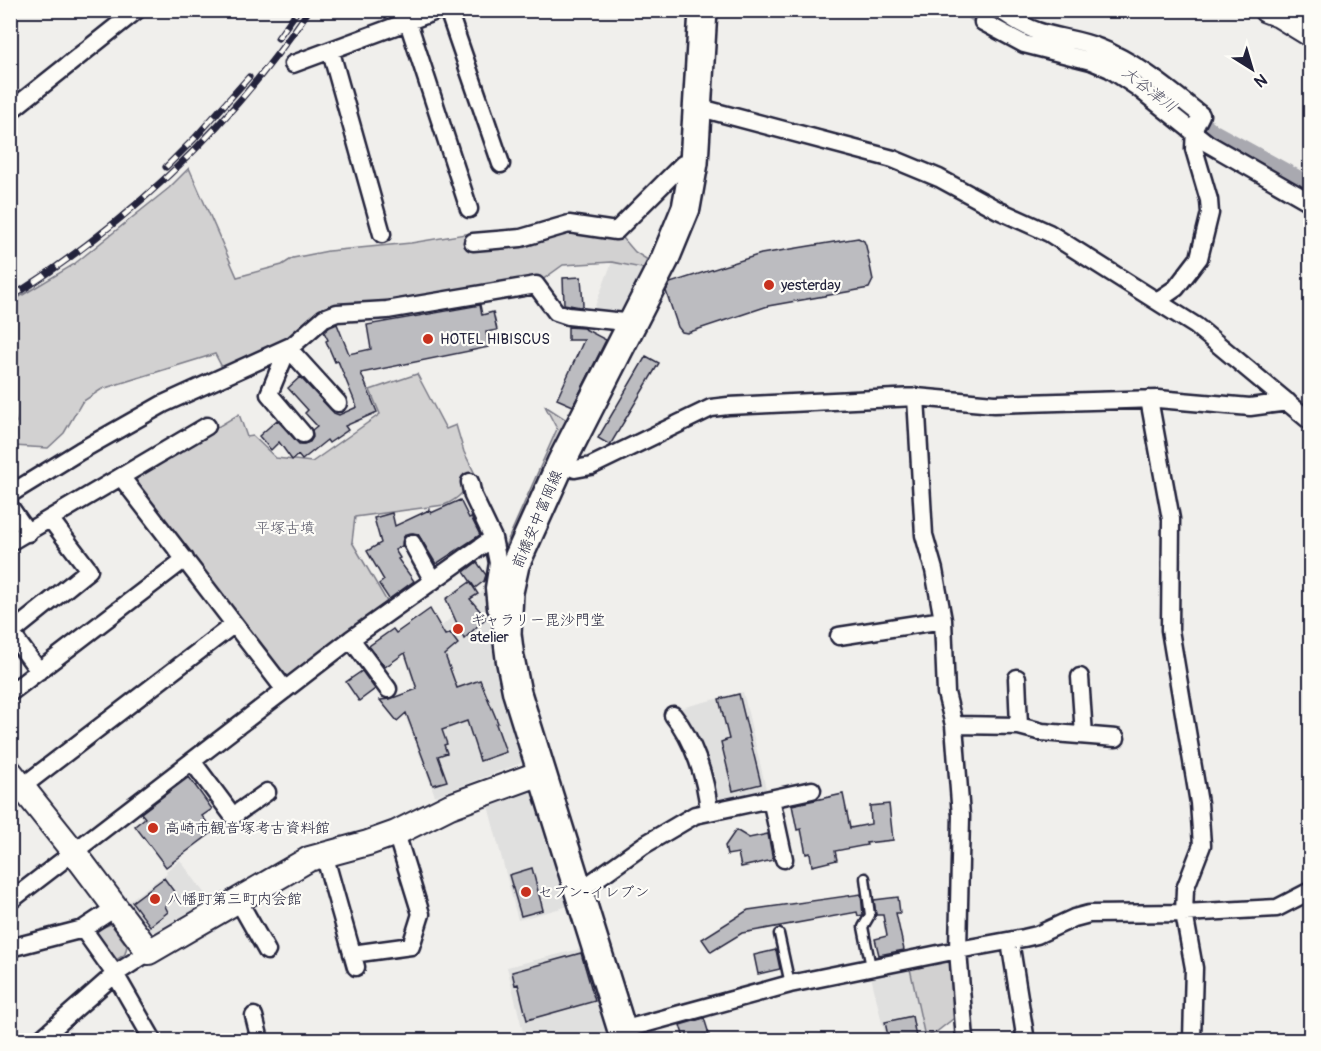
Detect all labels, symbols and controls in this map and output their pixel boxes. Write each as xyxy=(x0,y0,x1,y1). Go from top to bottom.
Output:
north arrow xyxy=(1222,39,1282,99)
water label: 大谷津川 xyxy=(1118,62,1181,117)
text: N xyxy=(1250,69,1271,92)
place label: yesterday xyxy=(780,276,841,295)
marker: yesterday xyxy=(762,278,776,292)
place label: HOTEL HIBISCUS xyxy=(440,330,550,349)
marker: HOTEL HIBISCUS xyxy=(421,332,435,346)
street label: 前橋安中富岡線 xyxy=(508,467,567,571)
park label: 平塚古墳 xyxy=(255,519,315,538)
place label: ギャラリー毘沙門堂 atelier xyxy=(470,611,605,647)
marker: ギャラリー毘沙門堂 atelier xyxy=(451,622,465,636)
place label: 高崎市観音塚考古資料館 xyxy=(165,819,330,838)
marker: 高崎市観音塚考古資料館 xyxy=(146,821,160,835)
place label: セブン-イレブン xyxy=(538,883,649,902)
marker: セブン-イレブン xyxy=(519,885,533,899)
place label: 八幡町第三町内会館 xyxy=(167,890,302,909)
marker: 八幡町第三町内会館 xyxy=(148,892,162,906)

